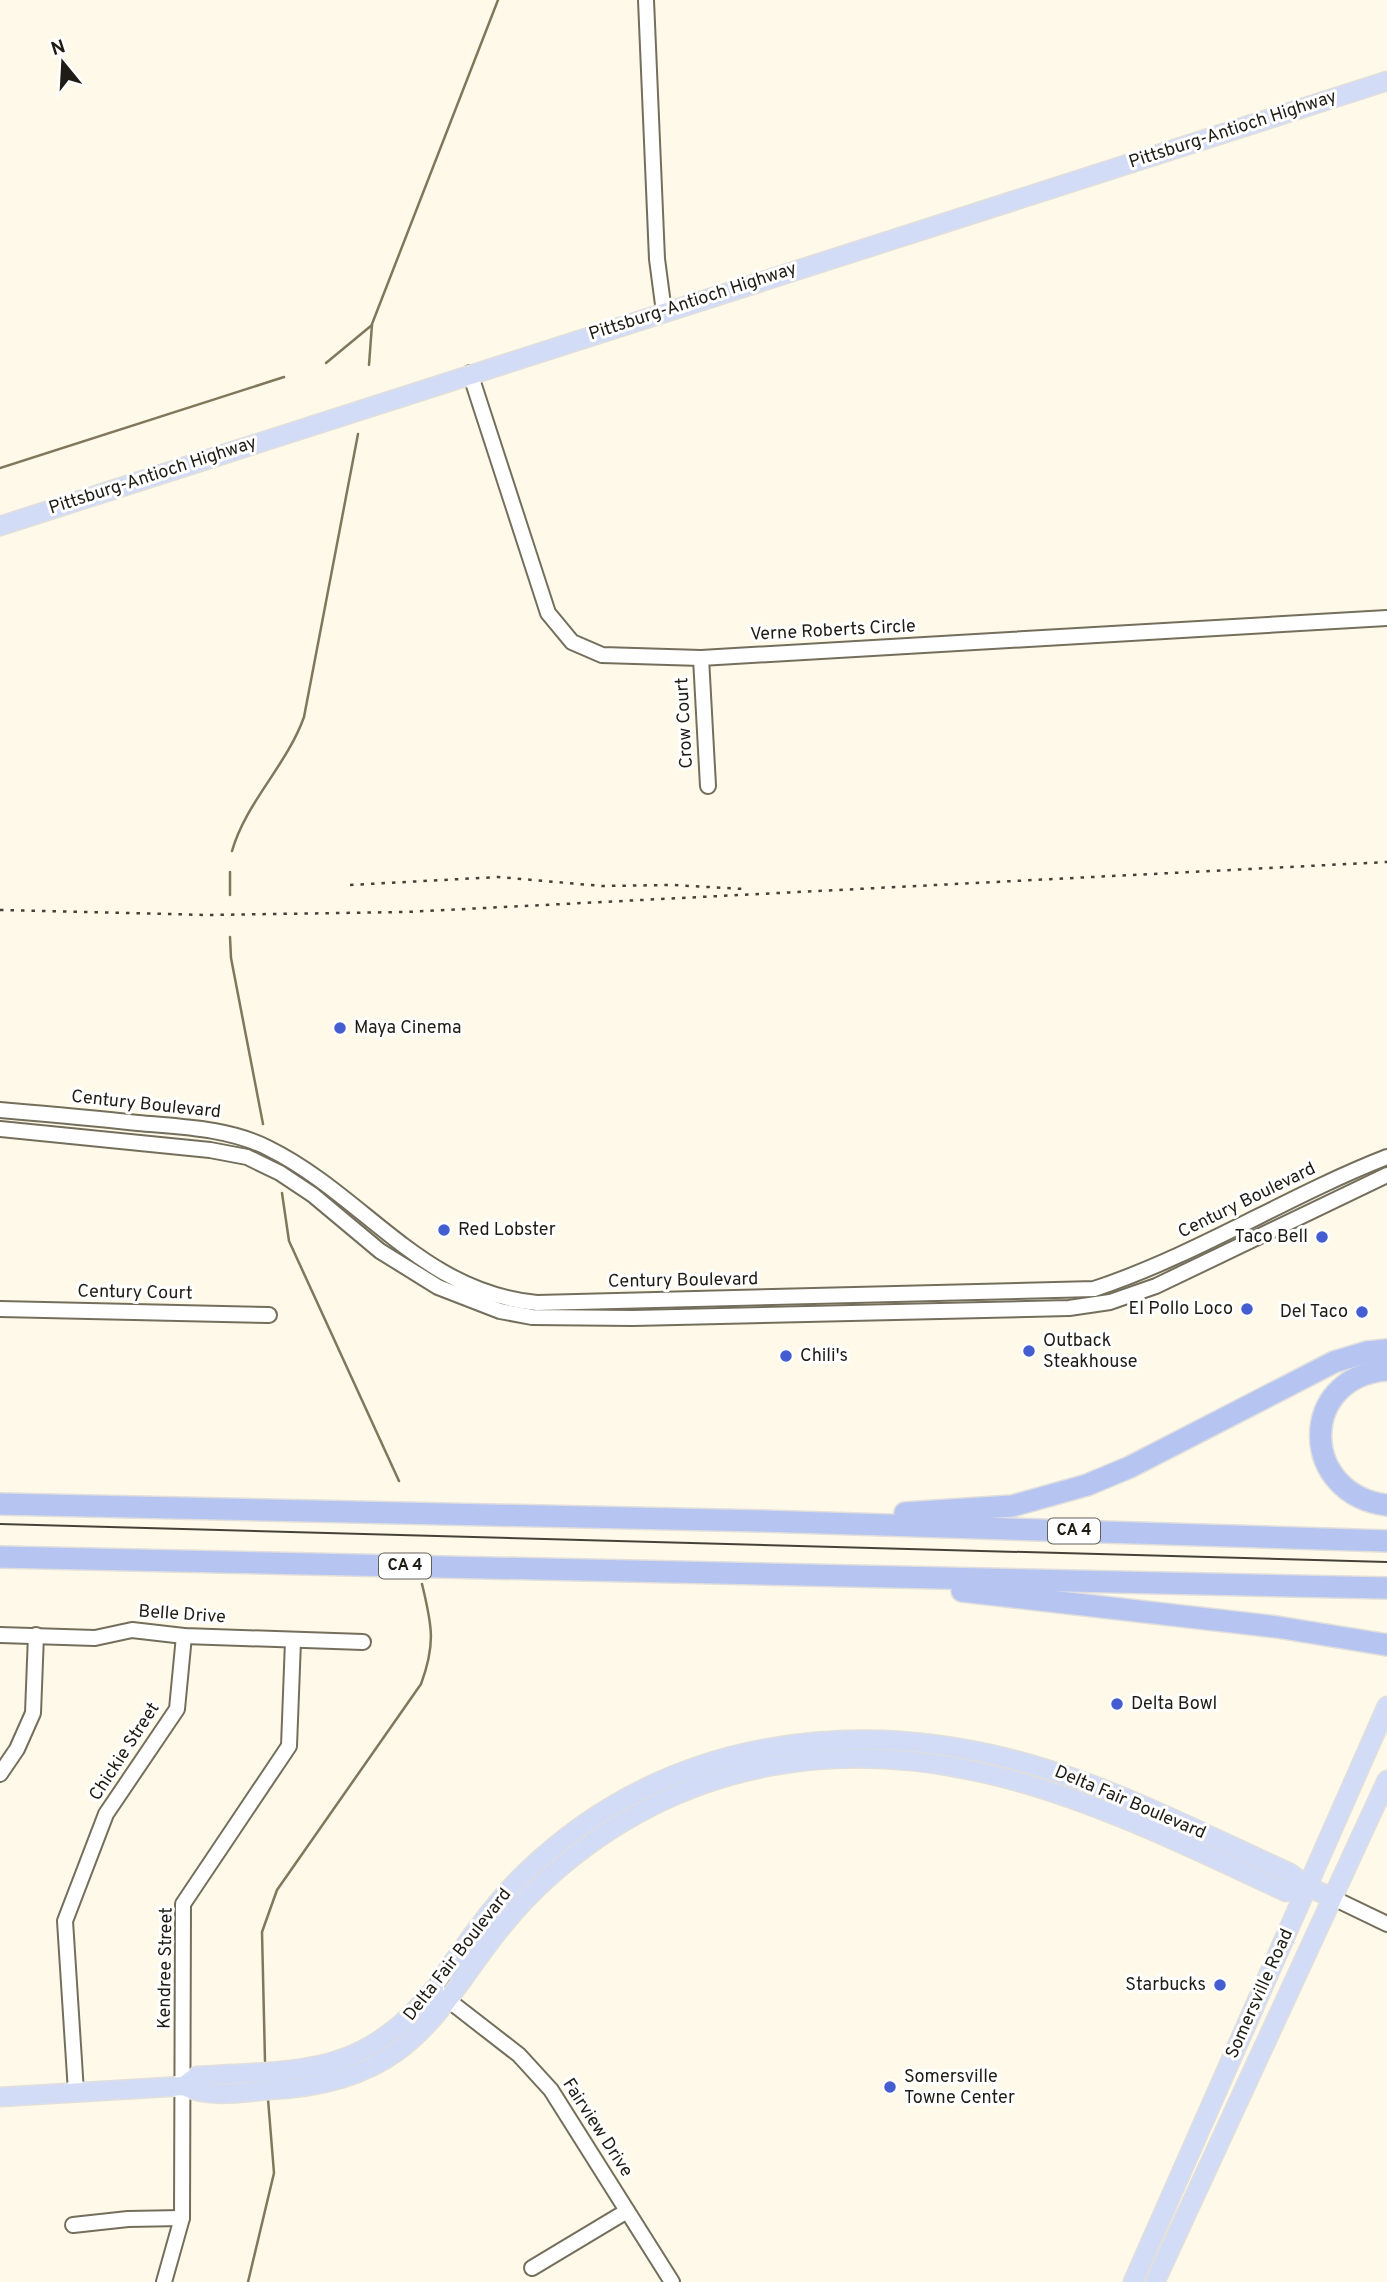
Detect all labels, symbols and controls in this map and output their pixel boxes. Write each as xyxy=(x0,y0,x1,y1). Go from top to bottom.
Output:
north arrow xyxy=(28,28,98,98)
text: N xyxy=(48,35,69,62)
street label: Pittsburg-Antioch Highway xyxy=(1126,86,1340,174)
street label: Pittsburg-Antioch Highway xyxy=(586,258,800,346)
street label: Pittsburg-Antioch Highway xyxy=(46,432,260,520)
street label: Verne Roberts Circle xyxy=(750,615,916,647)
street label: Crow Court xyxy=(671,677,699,769)
place label: Maya Cinema xyxy=(354,1017,462,1040)
marker: Maya Cinema xyxy=(332,1020,348,1036)
street label: Century Boulevard xyxy=(70,1086,222,1124)
street label: Century Boulevard xyxy=(1174,1158,1320,1244)
place label: Red Lobster xyxy=(458,1219,556,1242)
marker: Red Lobster xyxy=(436,1222,452,1238)
place label: Taco Bell xyxy=(1234,1226,1308,1249)
marker: Taco Bell xyxy=(1314,1229,1330,1245)
street label: Century Boulevard xyxy=(608,1268,758,1294)
street label: Century Court xyxy=(77,1280,193,1306)
place label: El Pollo Loco xyxy=(1129,1298,1233,1321)
marker: El Pollo Loco xyxy=(1239,1301,1255,1317)
place label: Del Taco xyxy=(1280,1301,1348,1324)
marker: Del Taco xyxy=(1354,1304,1370,1320)
place label: Outback Steakhouse xyxy=(1043,1330,1137,1374)
marker: Outback Steakhouse xyxy=(1021,1343,1037,1359)
place label: Chili's xyxy=(800,1345,848,1368)
marker: Chili's xyxy=(778,1348,794,1364)
road number: CA 4 xyxy=(1048,1518,1100,1544)
road number: CA 4 xyxy=(379,1554,431,1578)
street label: Belle Drive xyxy=(137,1600,227,1630)
place label: Delta Bowl xyxy=(1131,1693,1217,1716)
marker: Delta Bowl xyxy=(1109,1696,1125,1712)
street label: Chickie Street xyxy=(85,1698,165,1806)
street label: Delta Fair Boulevard xyxy=(1051,1761,1209,1845)
street label: Delta Fair Boulevard xyxy=(399,1884,517,2026)
street label: Kendree Street xyxy=(153,1907,179,2029)
street label: Somersville Road xyxy=(1221,1926,1299,2062)
place label: Starbucks xyxy=(1125,1974,1206,1997)
marker: Starbucks xyxy=(1212,1977,1228,1993)
place label: Somersville Towne Center xyxy=(904,2066,1015,2110)
street label: Fairview Drive xyxy=(557,2074,637,2182)
marker: Somersville Towne Center xyxy=(882,2079,898,2095)

